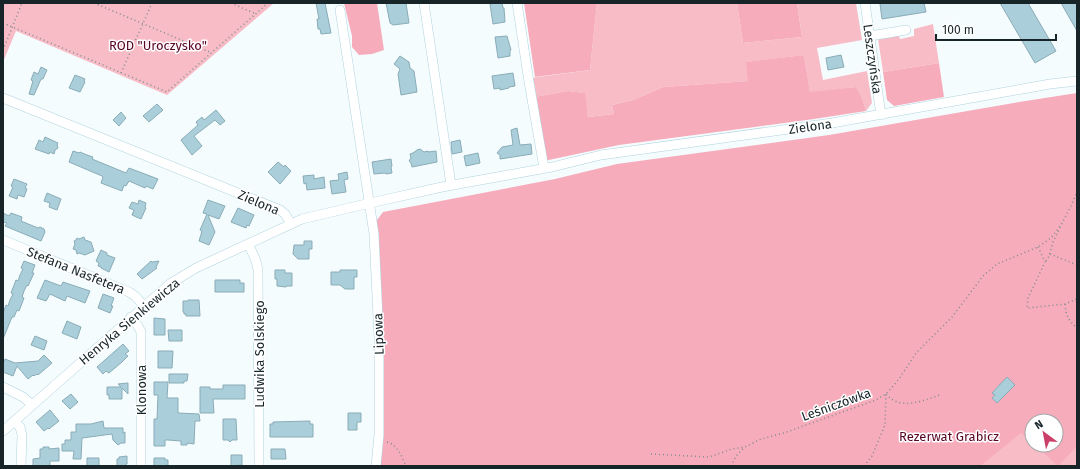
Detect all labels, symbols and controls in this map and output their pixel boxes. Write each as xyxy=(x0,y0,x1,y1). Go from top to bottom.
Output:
scale bar xyxy=(936,16,1056,42)
street label: Leszczyńska xyxy=(860,23,885,95)
text: 100 m xyxy=(942,23,974,37)
park label: ROD "Uroczysko" xyxy=(109,38,207,53)
street label: Zielona xyxy=(787,116,833,137)
street label: Zielona xyxy=(236,187,282,218)
street label: Stefana Nasfetera xyxy=(25,244,127,297)
street label: Henryka Sienkiewicza xyxy=(76,275,183,368)
street label: Ludwika Solskiego xyxy=(252,300,267,408)
street label: Lipowa xyxy=(370,313,387,355)
street label: Klonowa xyxy=(134,365,149,415)
street label: Leśniczówka xyxy=(799,385,873,424)
north arrow xyxy=(1024,413,1064,453)
text: N xyxy=(1032,417,1046,432)
park label: Rezerwat Grabicz xyxy=(899,429,999,444)

